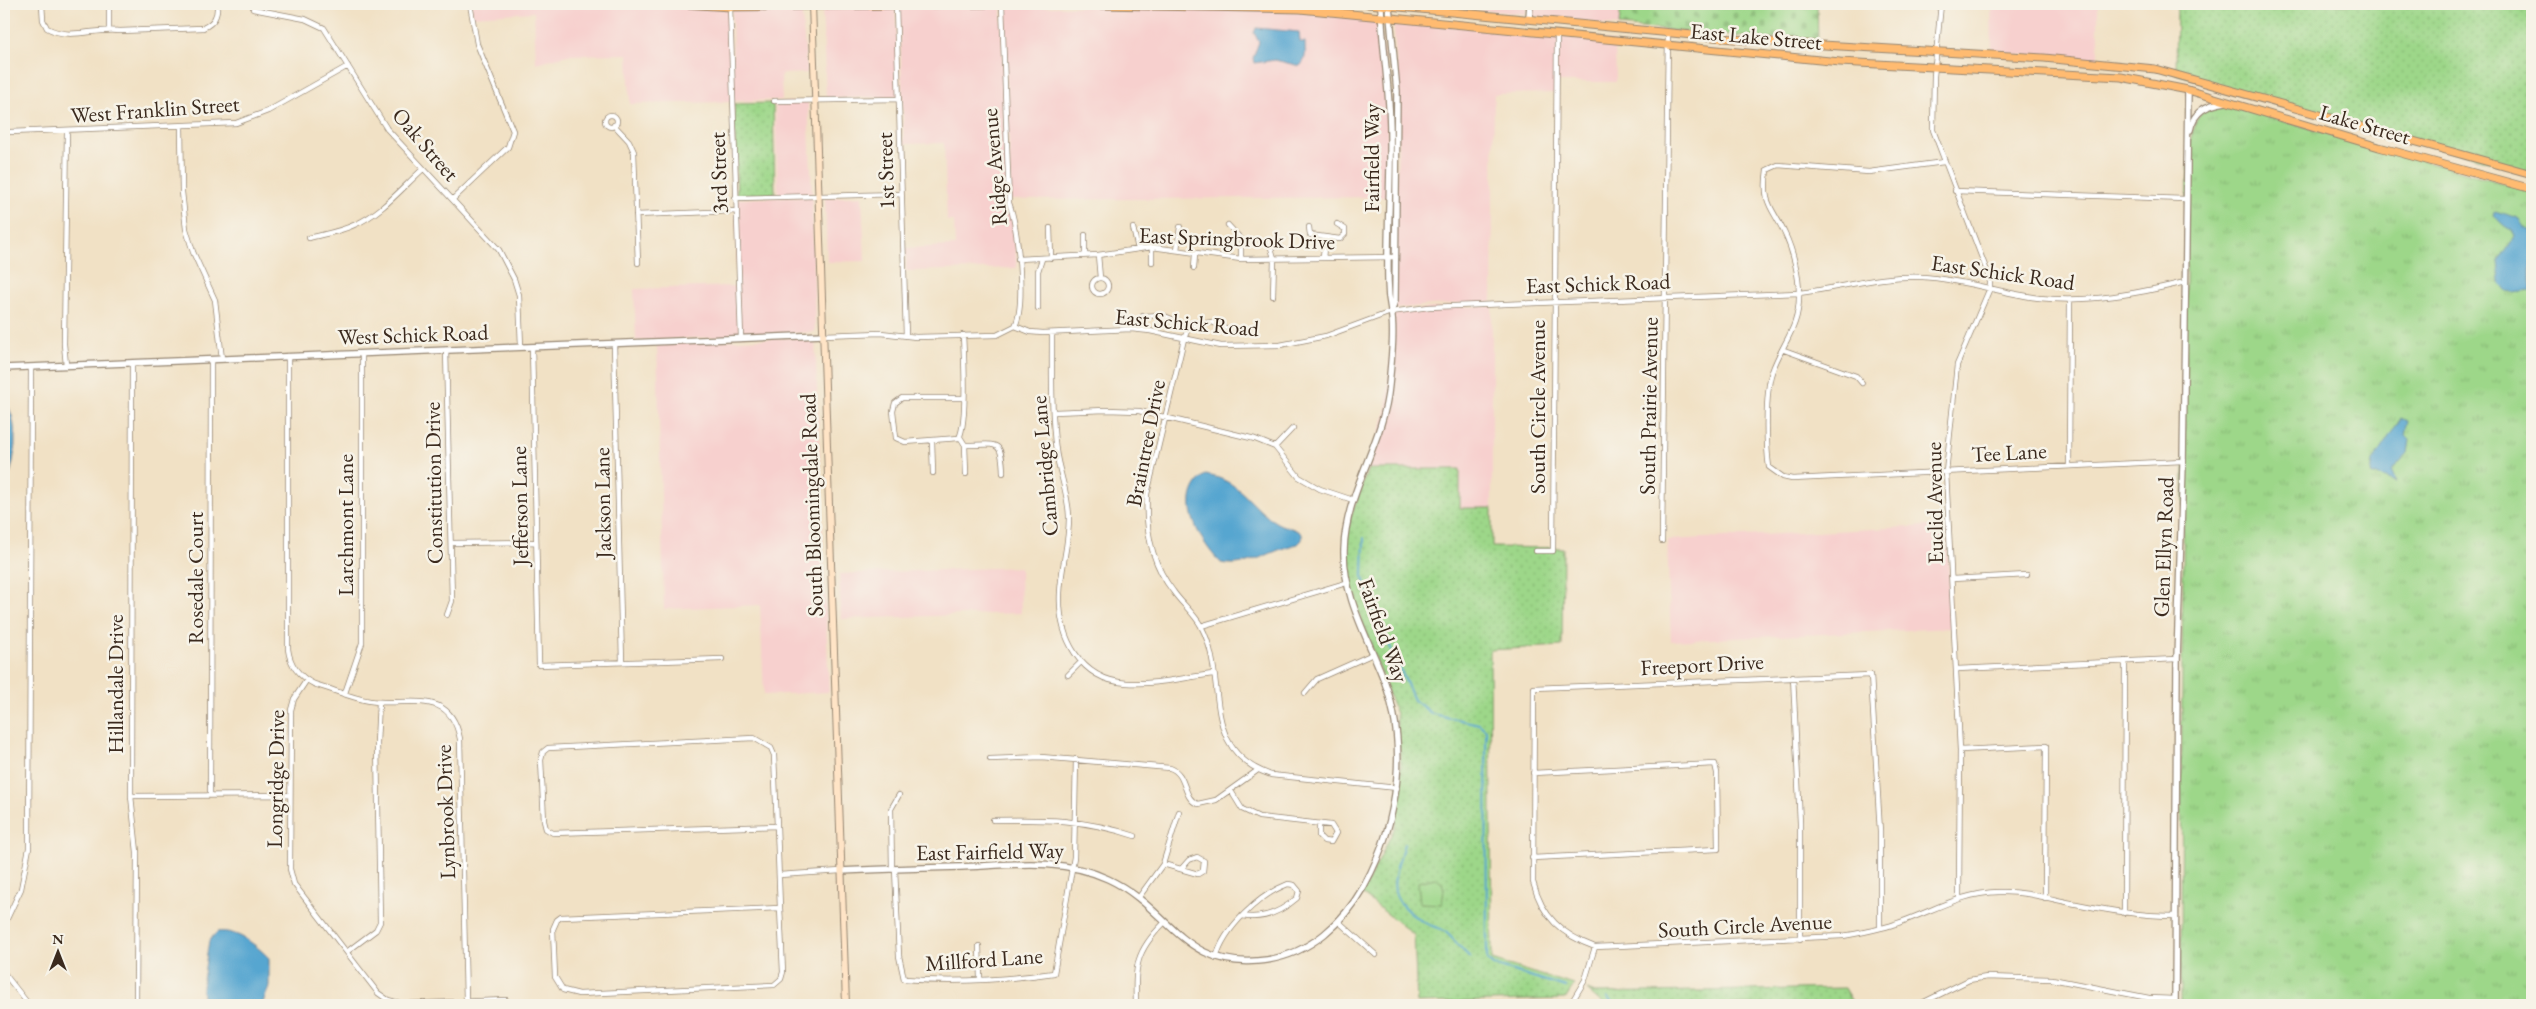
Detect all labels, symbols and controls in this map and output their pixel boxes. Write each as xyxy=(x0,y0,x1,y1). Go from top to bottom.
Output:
street label: East Lake Street xyxy=(1689,16,1823,57)
street label: West Franklin Street xyxy=(70,89,241,130)
street label: Lake Street xyxy=(2316,98,2414,151)
street label: Oak Street xyxy=(386,101,466,187)
street label: Fairfield Way xyxy=(1357,103,1386,213)
street label: Ridge Avenue xyxy=(975,107,1014,227)
street label: 3rd Street xyxy=(703,132,734,214)
street label: 1st Street xyxy=(870,132,901,210)
street label: East Springbrook Drive xyxy=(1138,221,1336,256)
street label: East Schick Road xyxy=(1929,248,2077,297)
street label: East Schick Road xyxy=(1525,266,1672,301)
street label: East Schick Road xyxy=(1114,302,1261,343)
street label: South Prairie Avenue xyxy=(1632,316,1665,495)
street label: West Schick Road xyxy=(337,317,490,352)
street label: South Circle Avenue xyxy=(1523,320,1552,494)
street label: Braintree Drive xyxy=(1119,377,1172,509)
street label: South Bloomingdale Road xyxy=(793,392,830,617)
street label: Cambridge Lane xyxy=(1024,394,1065,537)
street label: Constitution Drive xyxy=(418,401,449,564)
street label: Tee Lane xyxy=(1971,436,2048,469)
street label: Euclid Avenue xyxy=(1919,441,1950,564)
street label: Jefferson Lane xyxy=(504,445,535,568)
street label: Jackson Lane xyxy=(587,447,618,561)
street label: Larchmont Lane xyxy=(331,454,360,596)
street label: Glen Ellyn Road xyxy=(2147,475,2180,618)
street label: Rosedale Court xyxy=(181,512,210,644)
street label: Fairfield Way xyxy=(1351,574,1416,687)
street label: Hillandale Drive xyxy=(101,614,130,754)
street label: Freeport Drive xyxy=(1640,647,1765,682)
street label: Longridge Drive xyxy=(260,709,291,848)
street label: Lynbrook Drive xyxy=(429,744,462,880)
street label: East Fairfield Way xyxy=(916,836,1065,867)
street label: South Circle Avenue xyxy=(1657,906,1833,945)
north arrow xyxy=(32,926,82,976)
text: N xyxy=(52,930,64,948)
street label: Millford Lane xyxy=(924,941,1044,978)

